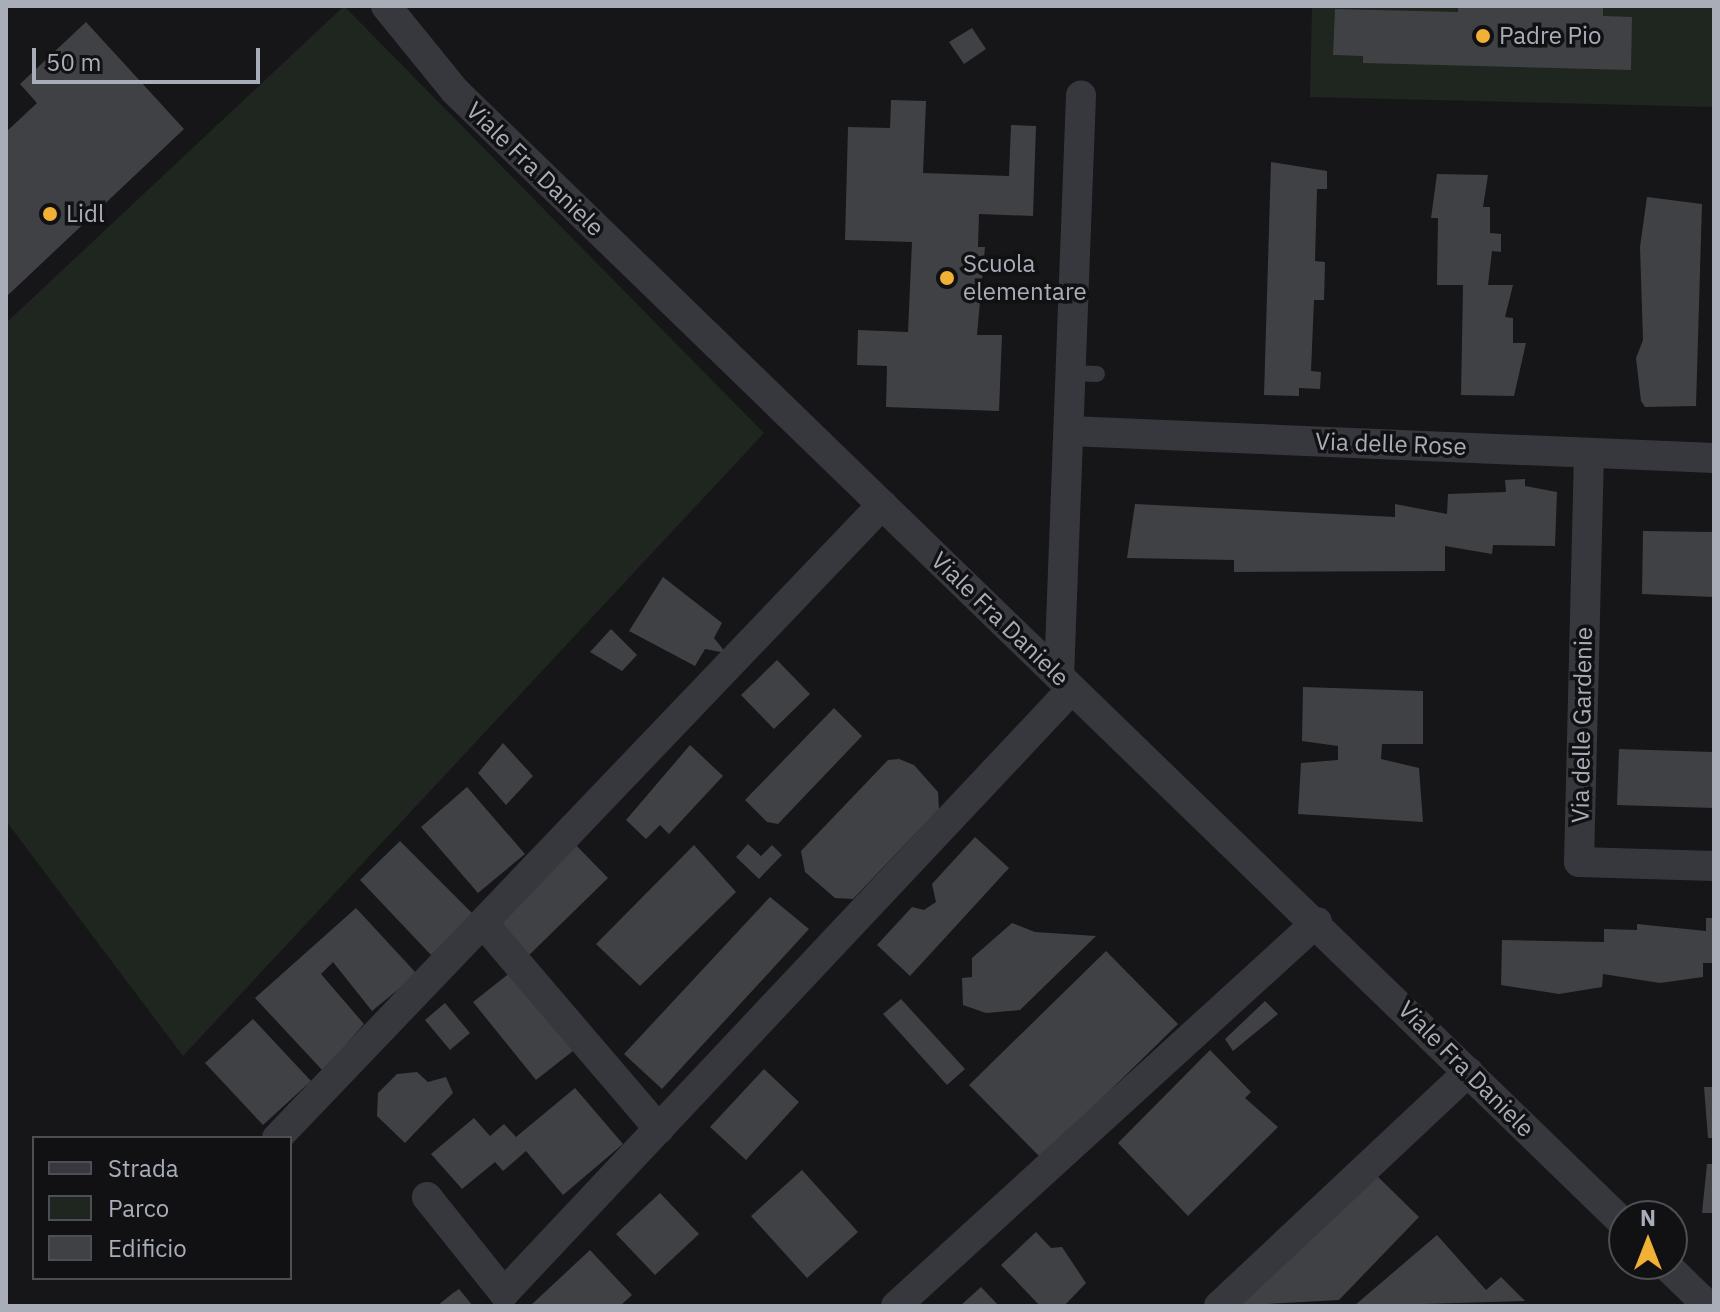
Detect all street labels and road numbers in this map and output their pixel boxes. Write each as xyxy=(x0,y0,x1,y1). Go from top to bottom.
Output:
street label: Viale Fra Daniele xyxy=(460,96,610,242)
street label: Via delle Rose xyxy=(1315,427,1467,461)
street label: Viale Fra Daniele xyxy=(925,546,1075,692)
street label: Via delle Gardenie xyxy=(1566,627,1598,823)
street label: Viale Fra Daniele xyxy=(1392,995,1540,1143)

